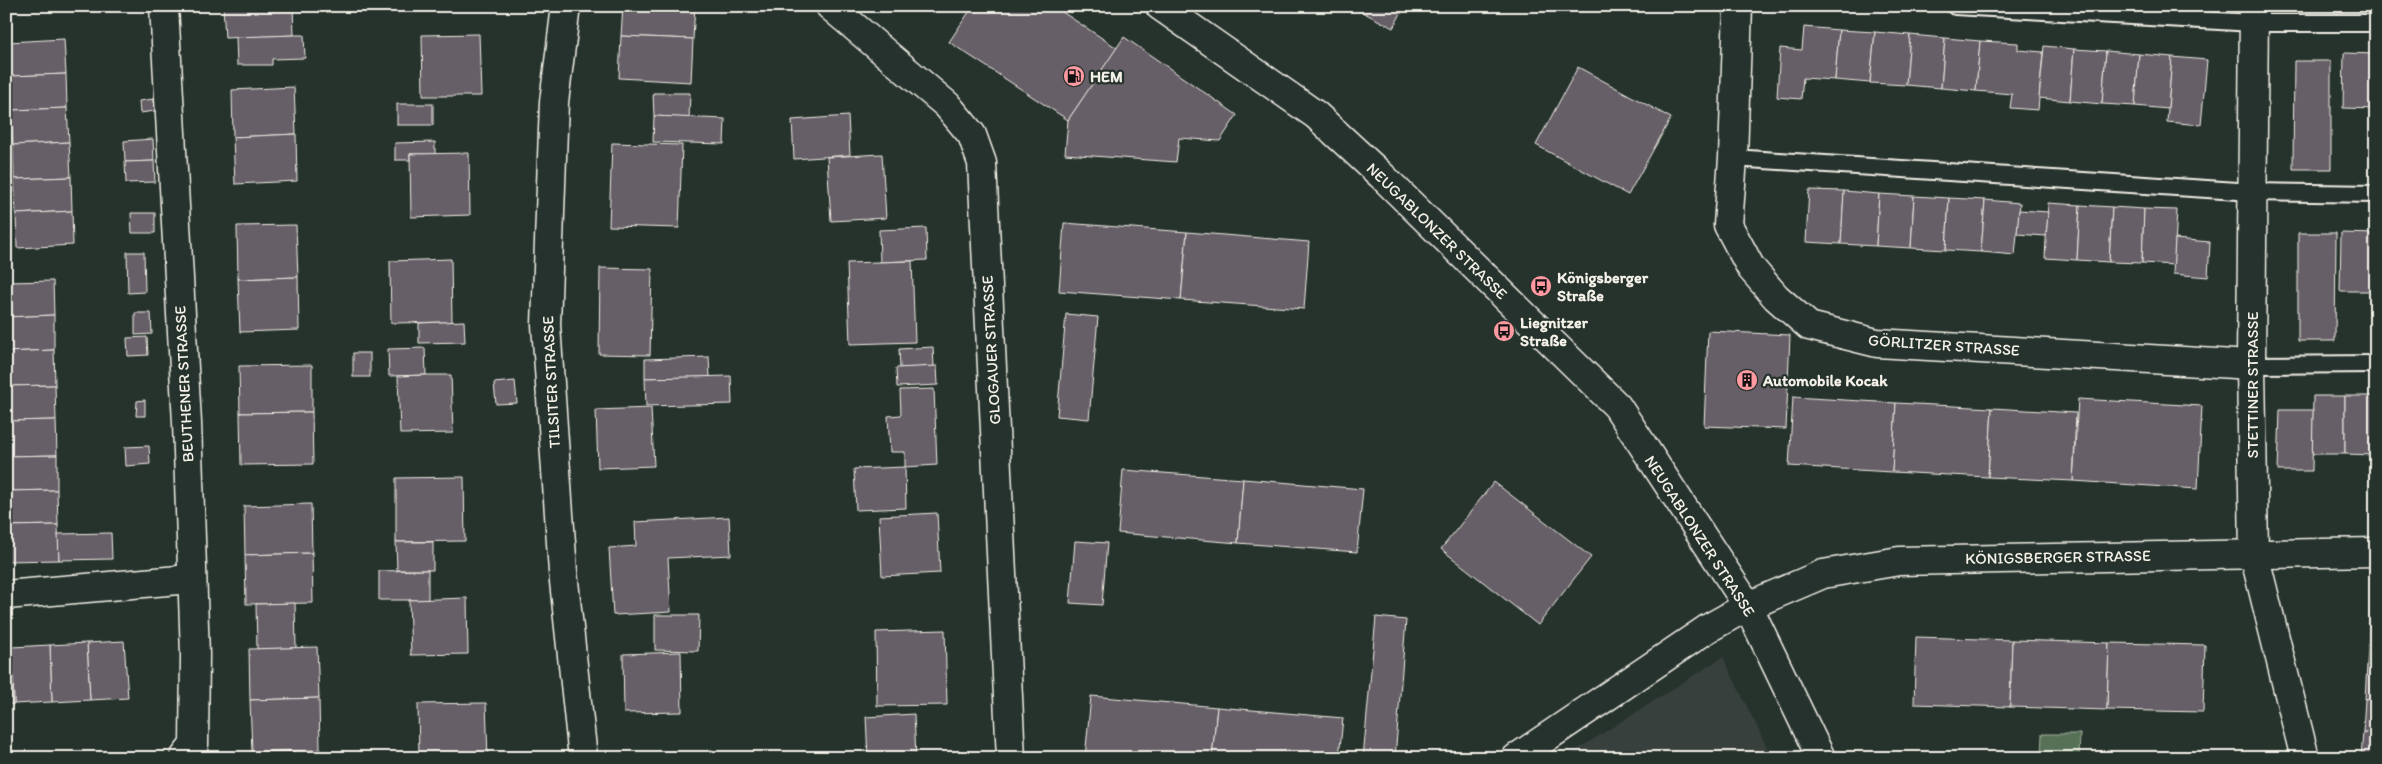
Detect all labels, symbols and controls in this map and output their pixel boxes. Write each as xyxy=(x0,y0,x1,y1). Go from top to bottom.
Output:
fuel station icon: HEM xyxy=(1062,64,1086,88)
place label: HEM xyxy=(1090,67,1123,86)
street label: NEUGABLONZER STRASSE xyxy=(1363,159,1511,303)
place label: Königsberger Straße xyxy=(1557,268,1649,305)
bus stop icon: Königsberger Straße xyxy=(1529,274,1553,298)
street label: GLOGAUER STRASSE xyxy=(978,275,1004,425)
street label: BEUTHENER STRASSE xyxy=(170,305,198,463)
street label: STETTINER STRASSE xyxy=(2243,311,2262,459)
place label: Liegnitzer Straße xyxy=(1520,313,1589,350)
street label: TILSITER STRASSE xyxy=(538,315,564,449)
bus stop icon: Liegnitzer Straße xyxy=(1492,319,1516,343)
street label: GÖRLITZER STRASSE xyxy=(1868,330,2021,360)
building icon: Automobile Kocak xyxy=(1735,368,1759,392)
place label: Automobile Kocak xyxy=(1762,371,1888,390)
street label: NEUGABLONZER STRASSE xyxy=(1641,452,1759,620)
street label: KÖNIGSBERGER STRASSE xyxy=(1965,546,2151,568)

